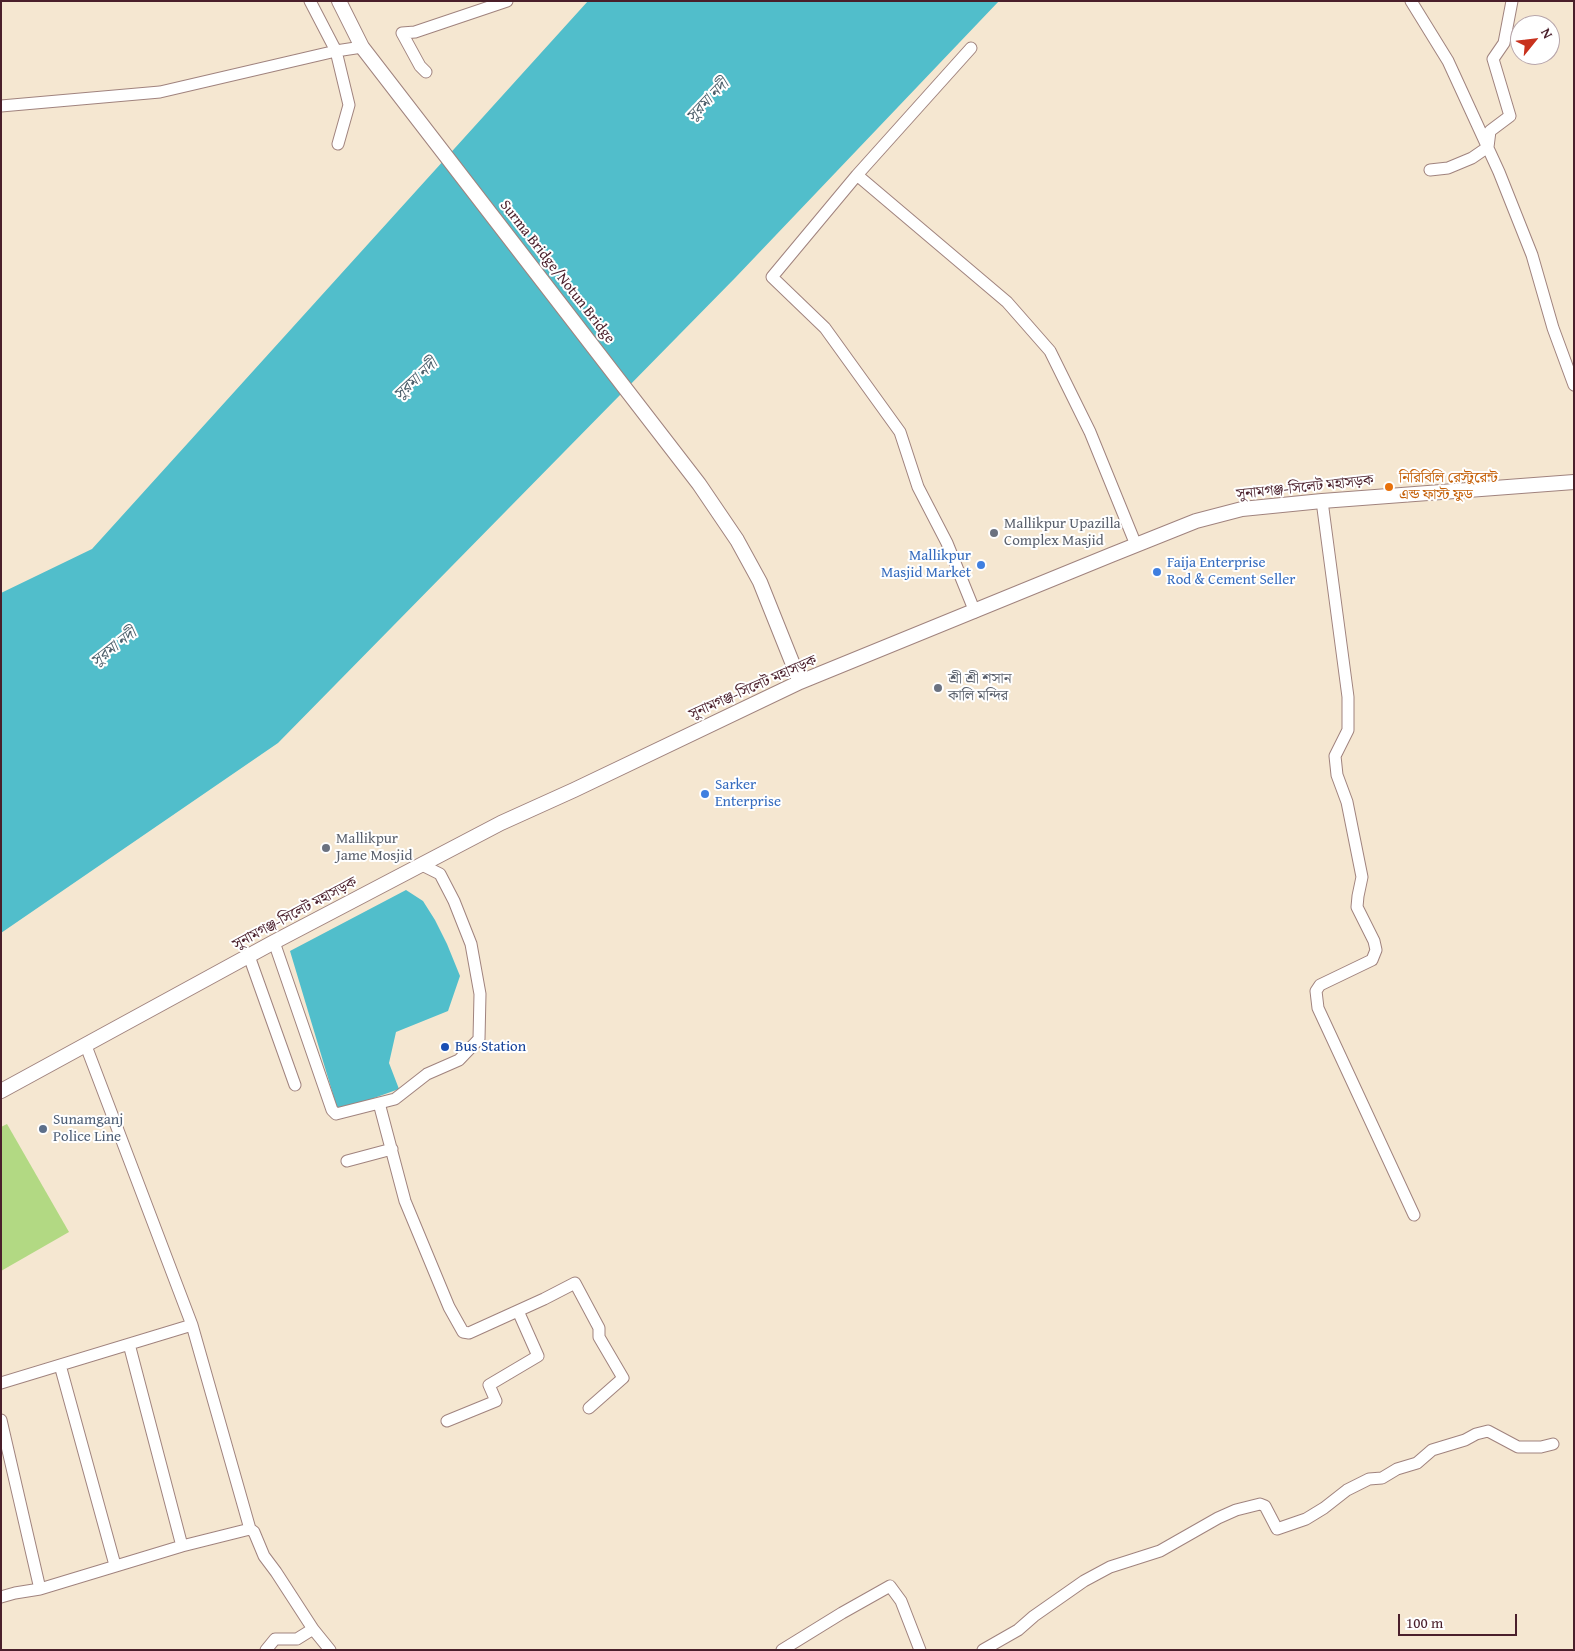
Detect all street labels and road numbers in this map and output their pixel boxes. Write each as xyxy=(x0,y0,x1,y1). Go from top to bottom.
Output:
street label: Surma Bridge/Notun Bridge xyxy=(495,197,619,347)
street label: সুনামগঞ্জ-সিলেট মহাসড়ক xyxy=(1235,472,1375,504)
street label: সুনামগঞ্জ-সিলেট মহাসড়ক xyxy=(686,652,820,724)
street label: সুনামগঞ্জ-সিলেট মহাসড়ক xyxy=(230,874,360,954)

